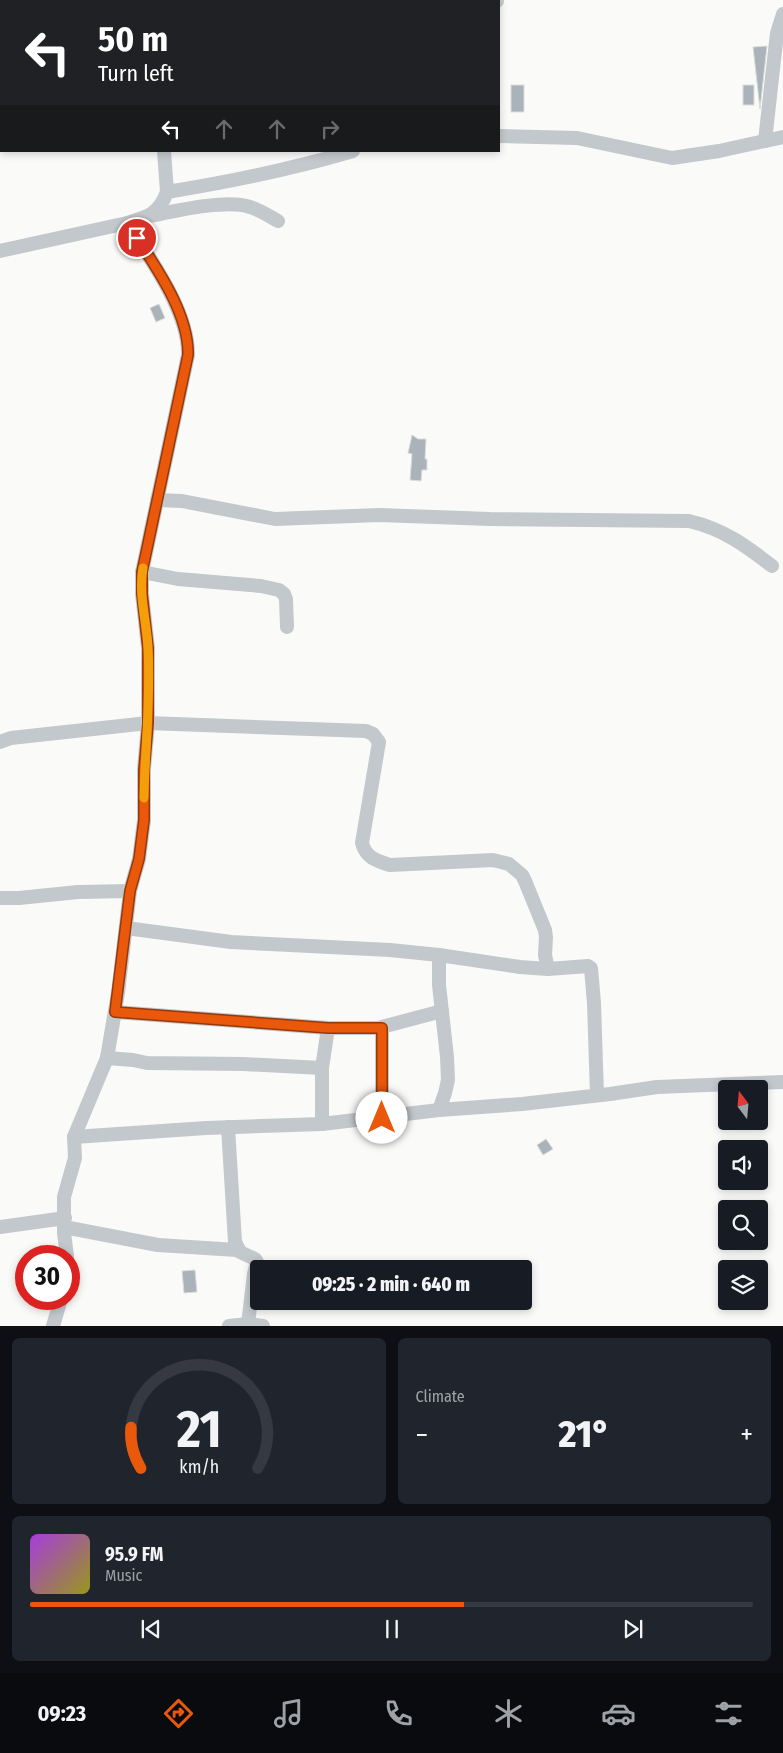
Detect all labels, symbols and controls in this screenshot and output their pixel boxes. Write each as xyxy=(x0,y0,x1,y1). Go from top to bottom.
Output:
text: 50 m xyxy=(98,18,168,60)
icon: left xyxy=(15,20,80,85)
text: Turn left xyxy=(98,60,174,87)
icon: left xyxy=(157,115,185,143)
icon: ahead xyxy=(210,115,238,143)
icon: ahead xyxy=(263,115,291,143)
icon: right xyxy=(316,115,344,143)
pin xyxy=(116,217,158,259)
icon: arrive xyxy=(123,224,151,252)
north arrow xyxy=(718,1080,768,1130)
map controls xyxy=(718,1080,768,1310)
position arrow xyxy=(355,1091,407,1143)
button: sound xyxy=(718,1140,768,1190)
button: search xyxy=(718,1200,768,1250)
speed limit sign: 30 xyxy=(15,1245,80,1310)
button: layers xyxy=(718,1260,768,1310)
text: 09:25 · 2 min · 640 m xyxy=(312,1273,470,1296)
text: Climate xyxy=(416,1387,465,1406)
text: 21 xyxy=(175,1398,221,1461)
text: 21° xyxy=(558,1411,610,1457)
text: − xyxy=(416,1418,428,1451)
text: + xyxy=(740,1418,753,1451)
text: km/h xyxy=(179,1456,219,1478)
text: 95.9 FM xyxy=(105,1543,163,1566)
text: Music xyxy=(105,1566,142,1585)
icon: previous xyxy=(137,1615,165,1643)
icon: pause xyxy=(378,1615,406,1643)
icon: next xyxy=(619,1615,647,1643)
icon: directions xyxy=(161,1696,196,1731)
icon: music xyxy=(271,1696,306,1731)
icon: phone xyxy=(381,1696,416,1731)
icon: climate xyxy=(491,1696,526,1731)
icon: car xyxy=(601,1696,636,1731)
icon: filters xyxy=(711,1696,746,1731)
text: 09:23 xyxy=(37,1700,86,1727)

